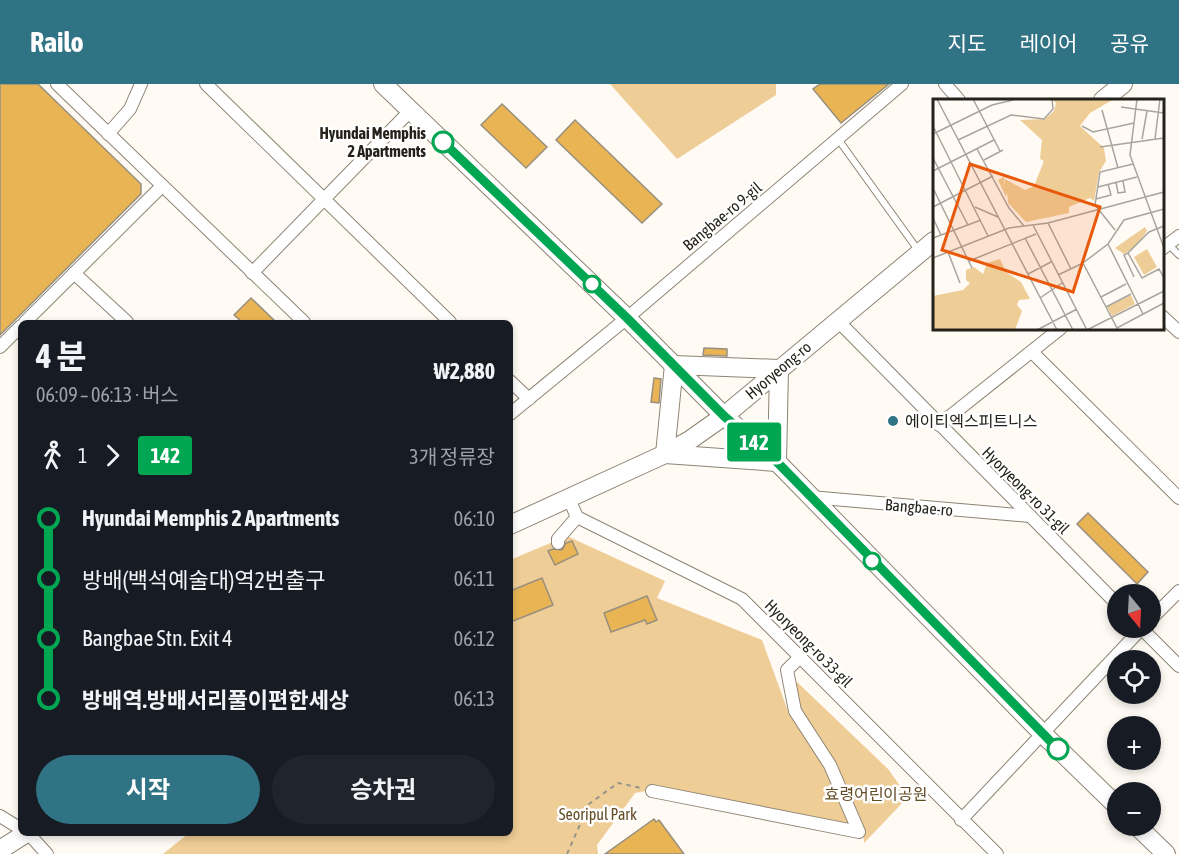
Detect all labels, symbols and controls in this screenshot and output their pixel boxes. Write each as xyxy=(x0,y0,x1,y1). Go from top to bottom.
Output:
text: Railo xyxy=(30,26,84,58)
text: 지도 xyxy=(948,31,986,55)
text: 레이어 xyxy=(1019,31,1077,55)
text: 공유 xyxy=(1110,31,1149,55)
inset map xyxy=(933,99,1164,330)
place label: Hyundai Memphis 2 Apartments xyxy=(320,124,426,160)
marker: Hyundai Memphis 2 Apartments xyxy=(432,131,454,153)
street label: Bangbae-ro 9-gil xyxy=(679,178,766,255)
unlabelled marker xyxy=(583,275,601,293)
text: 4 분 xyxy=(36,337,86,375)
street label: Hyoryeong-ro xyxy=(742,337,815,403)
text: ₩2,880 xyxy=(434,358,495,384)
text: 06:09 – 06:13 · 버스 xyxy=(36,383,179,406)
place label: 에이티엑스피트니스 xyxy=(905,412,1037,430)
marker: 에이티엑스피트니스 xyxy=(886,414,900,428)
line badge: 142 xyxy=(720,422,789,462)
text: 142 xyxy=(739,430,769,454)
icon: walk xyxy=(36,439,69,472)
icon: forward xyxy=(96,439,129,472)
text: 142 xyxy=(150,443,180,467)
street label: Hyoryeong-ro 31-gil xyxy=(978,443,1074,538)
text: 1 xyxy=(78,444,87,467)
text: 3개 정류장 xyxy=(409,445,495,468)
street label: Bangbae-ro xyxy=(884,495,954,520)
text: Hyundai Memphis 2 Apartments xyxy=(82,505,339,531)
text: 06:10 xyxy=(454,507,495,530)
unlabelled marker xyxy=(863,552,881,570)
text: 방배(백석예술대)역2번출구 xyxy=(82,567,326,593)
text: 06:11 xyxy=(454,567,495,590)
north arrow xyxy=(1107,584,1161,638)
map controls xyxy=(1107,584,1161,836)
street label: Hyoryeong-ro 33-gil xyxy=(761,596,857,692)
text: Bangbae Stn. Exit 4 xyxy=(82,625,233,651)
text: 06:12 xyxy=(454,627,495,650)
button: locate xyxy=(1107,650,1161,704)
text: 방배역.방배서리풀이편한세상 xyxy=(82,687,349,713)
text: 06:13 xyxy=(454,687,495,710)
button: + xyxy=(1107,716,1161,770)
unlabelled marker xyxy=(1047,738,1069,760)
button: 시작 xyxy=(36,755,260,824)
button: 승차권 xyxy=(272,755,495,824)
button: − xyxy=(1107,782,1161,836)
park label: 효령어린이공원 xyxy=(824,785,928,803)
park label: Seoripul Park xyxy=(559,805,637,824)

